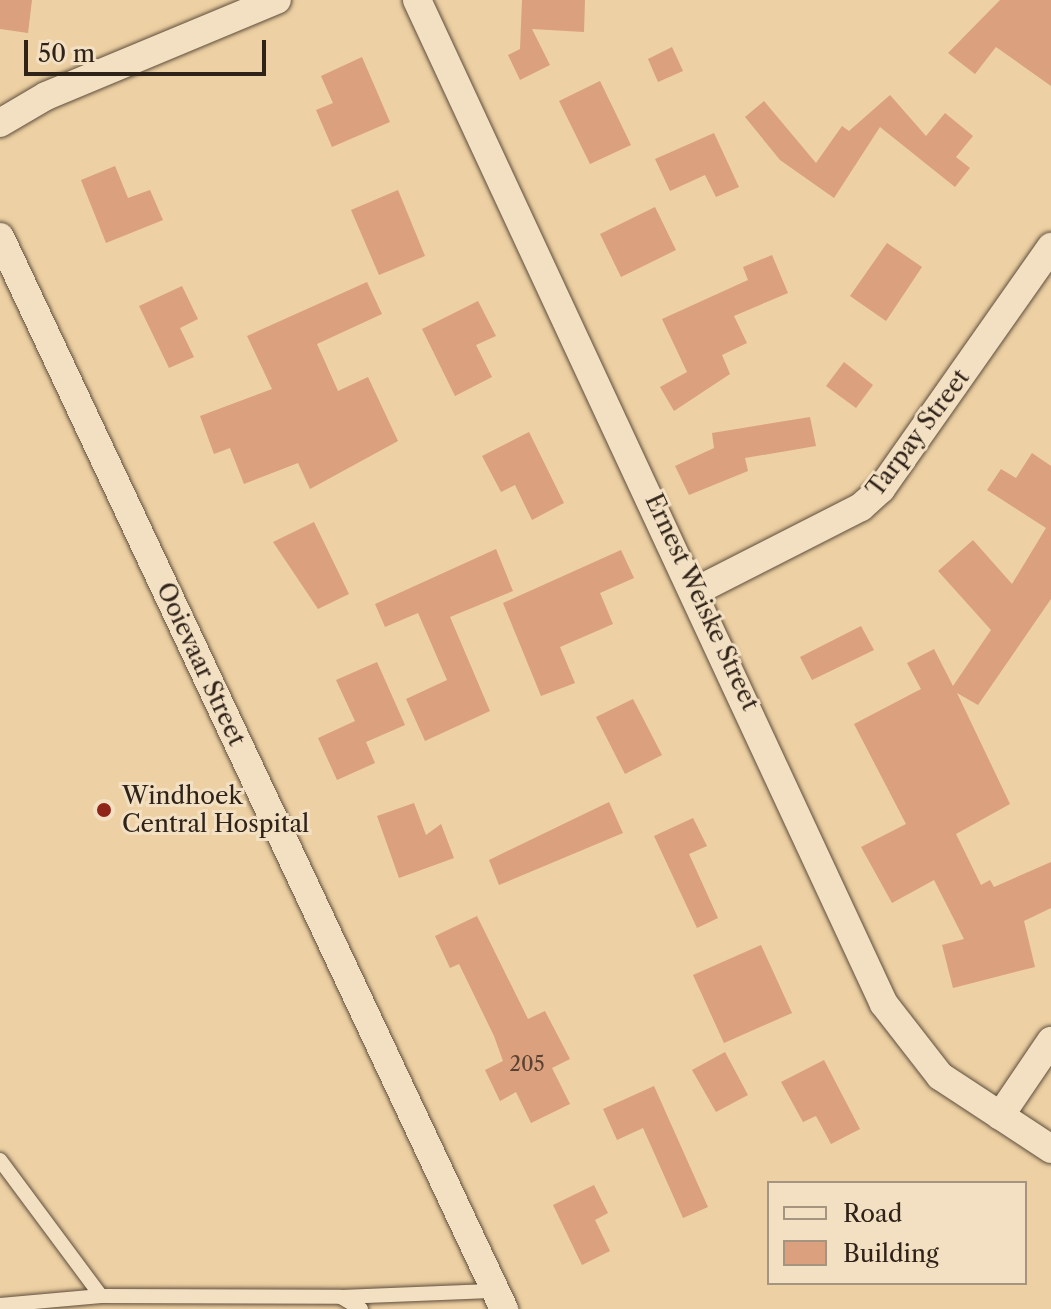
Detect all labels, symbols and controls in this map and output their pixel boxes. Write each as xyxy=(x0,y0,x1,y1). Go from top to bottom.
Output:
scale bar xyxy=(28,24,270,74)
text: 50 m xyxy=(38,39,95,68)
street label: Tarpay Street xyxy=(860,363,976,503)
street label: Ernest Weiske Street xyxy=(639,489,765,715)
street label: Ooievaar Street xyxy=(151,578,251,750)
place label: Windhoek Central Hospital xyxy=(122,782,309,838)
marker: Windhoek Central Hospital xyxy=(93,799,115,821)
house number: 205 xyxy=(509,1052,545,1076)
legend xyxy=(767,1181,1027,1285)
text: Road xyxy=(843,1199,902,1228)
text: Building xyxy=(843,1239,939,1268)

